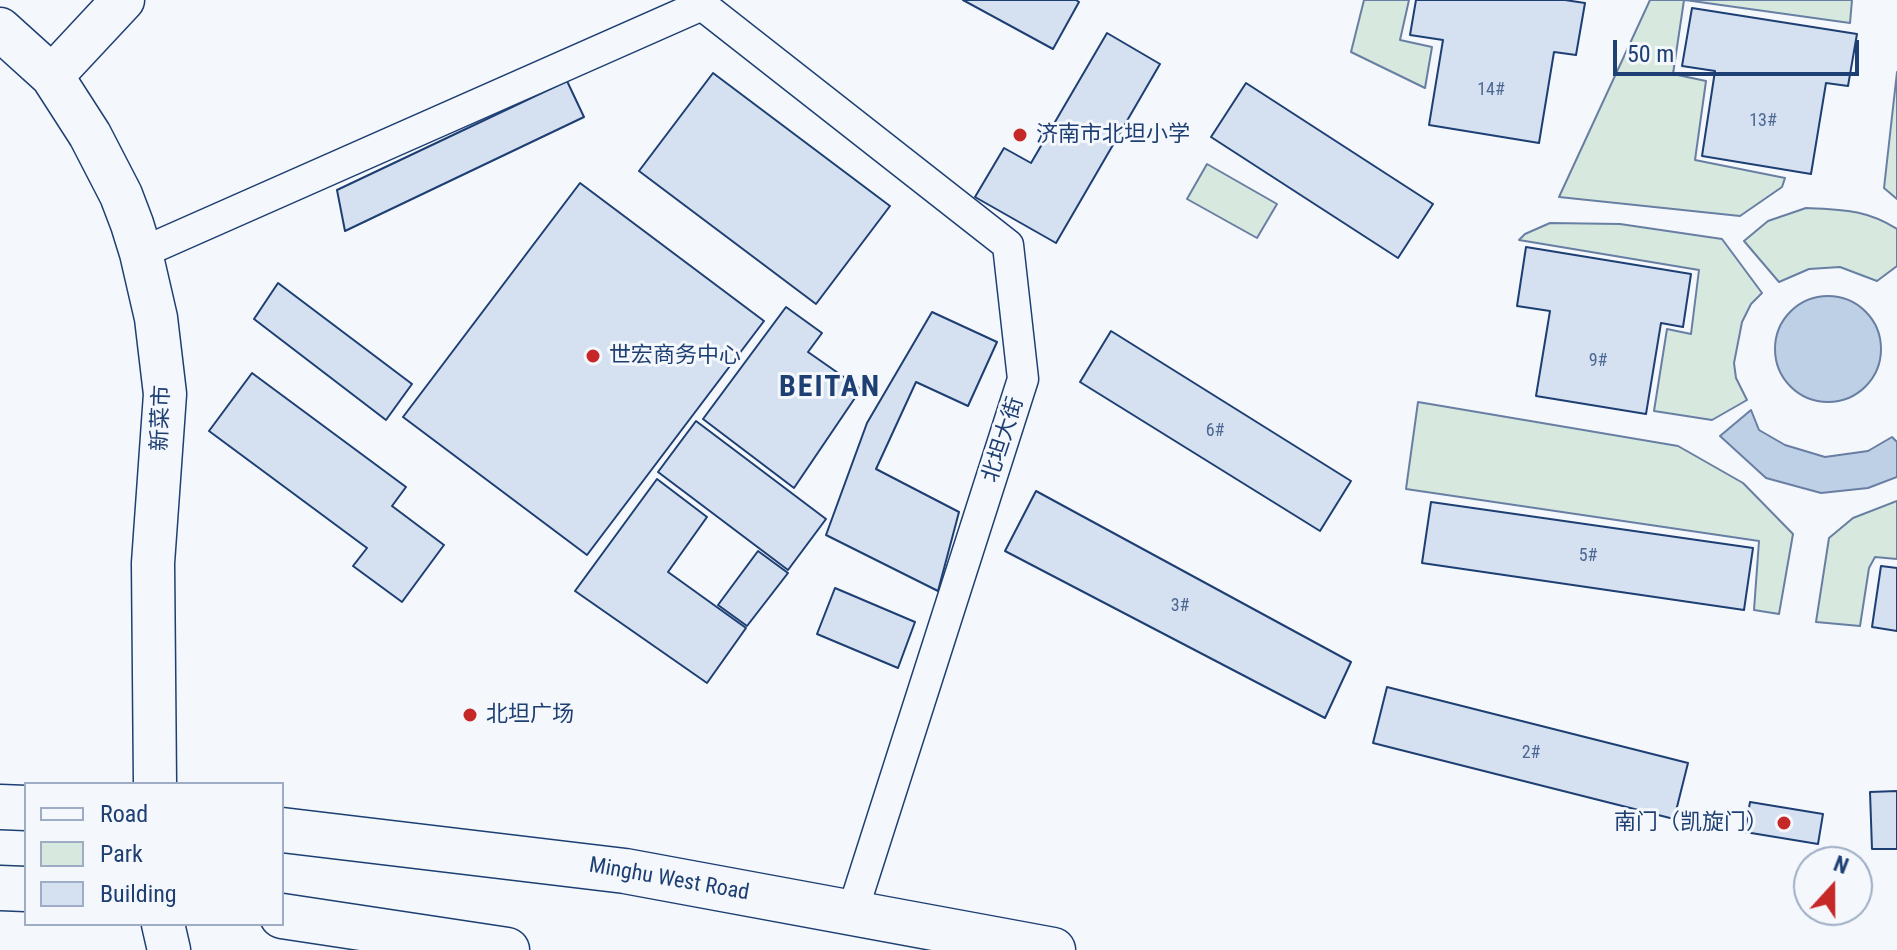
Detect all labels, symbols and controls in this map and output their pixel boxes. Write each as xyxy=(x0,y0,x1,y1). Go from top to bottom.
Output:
scale bar xyxy=(1617,24,1863,74)
text: 50 m xyxy=(1627,40,1674,68)
house number: 14# xyxy=(1477,79,1505,101)
house number: 13# xyxy=(1749,110,1777,132)
place label: 济南市北坦小学 xyxy=(1036,122,1190,148)
marker: 济南市北坦小学 xyxy=(1011,126,1029,144)
place label: 世宏商务中心 xyxy=(609,343,741,369)
marker: 世宏商务中心 xyxy=(584,347,602,365)
house number: 9# xyxy=(1589,350,1607,372)
district label: BEITAN xyxy=(779,370,881,406)
street label: 新菜市 xyxy=(148,385,176,451)
street label: 北坦大街 xyxy=(978,394,1030,486)
house number: 6# xyxy=(1206,420,1224,442)
house number: 5# xyxy=(1579,545,1597,567)
house number: 3# xyxy=(1171,595,1189,617)
place label: 北坦广场 xyxy=(486,702,574,728)
marker: 北坦广场 xyxy=(461,706,479,724)
house number: 2# xyxy=(1522,742,1540,764)
legend xyxy=(24,782,284,926)
text: Road xyxy=(100,800,148,828)
place label: 南门（凯旋门） xyxy=(1614,810,1768,836)
marker: 南门（凯旋门） xyxy=(1775,814,1793,832)
text: Park xyxy=(100,840,143,868)
north arrow xyxy=(1793,846,1873,926)
text: N xyxy=(1830,851,1852,879)
street label: Minghu West Road xyxy=(587,853,751,907)
text: Building xyxy=(100,880,177,908)

